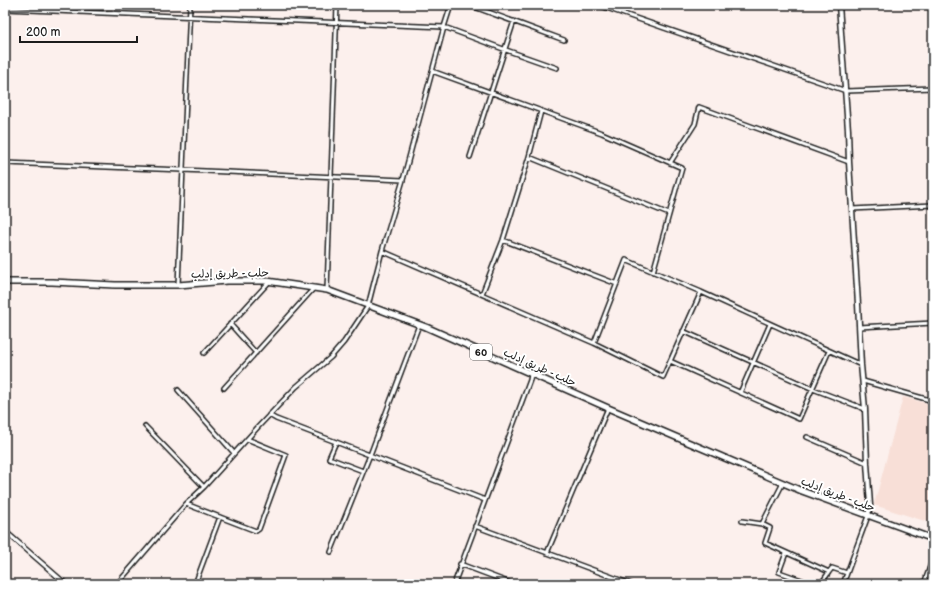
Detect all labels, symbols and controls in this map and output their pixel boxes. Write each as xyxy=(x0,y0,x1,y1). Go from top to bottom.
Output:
scale bar xyxy=(20,18,137,44)
text: 200 m xyxy=(26,25,60,40)
street label: حلب - طريق إدلب xyxy=(191,266,269,282)
road number: 60 xyxy=(470,344,492,360)
street label: حلب - طريق إدلب xyxy=(501,346,578,390)
street label: حلب - طريق إدلب xyxy=(799,474,877,515)

